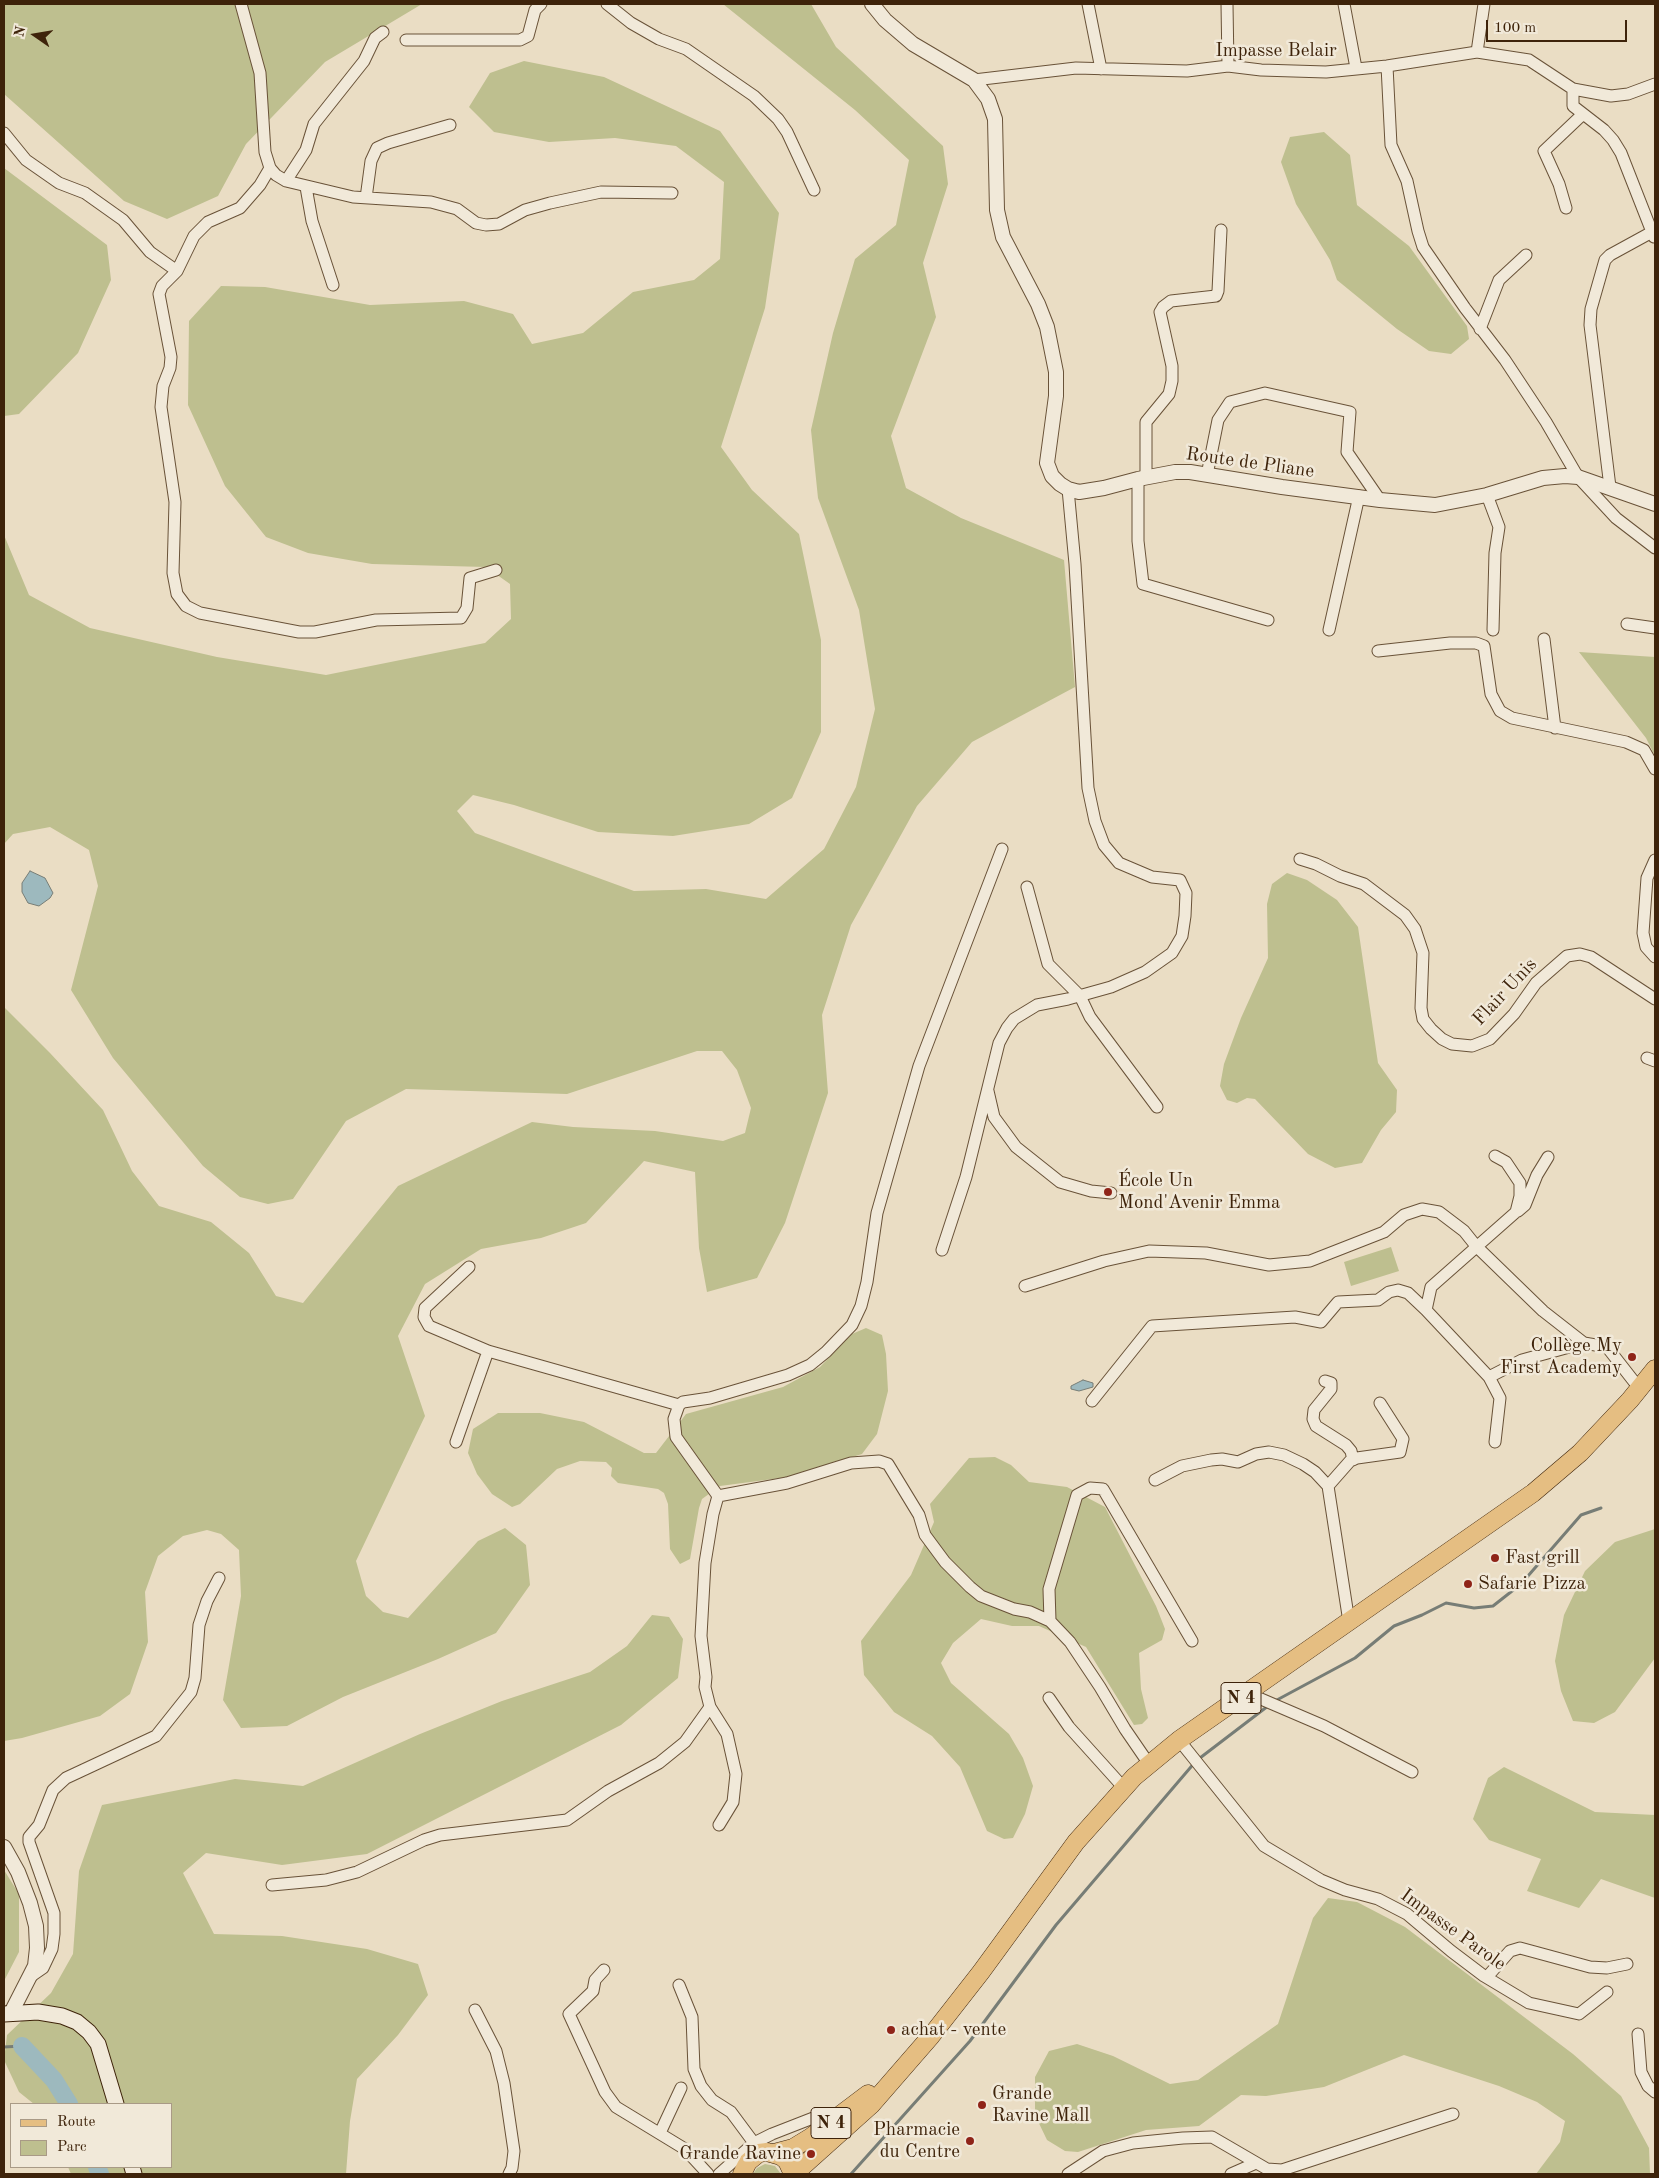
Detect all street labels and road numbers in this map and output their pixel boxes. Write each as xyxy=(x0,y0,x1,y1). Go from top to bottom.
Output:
street label: Impasse Belair xyxy=(1215,40,1337,62)
street label: Route de Pliane xyxy=(1184,443,1316,483)
street label: Flair Unis xyxy=(1468,953,1542,1031)
road number: N 4 xyxy=(1221,1682,1261,1714)
street label: Impasse Parole xyxy=(1396,1884,1510,1976)
road number: N 4 xyxy=(811,2108,851,2138)

